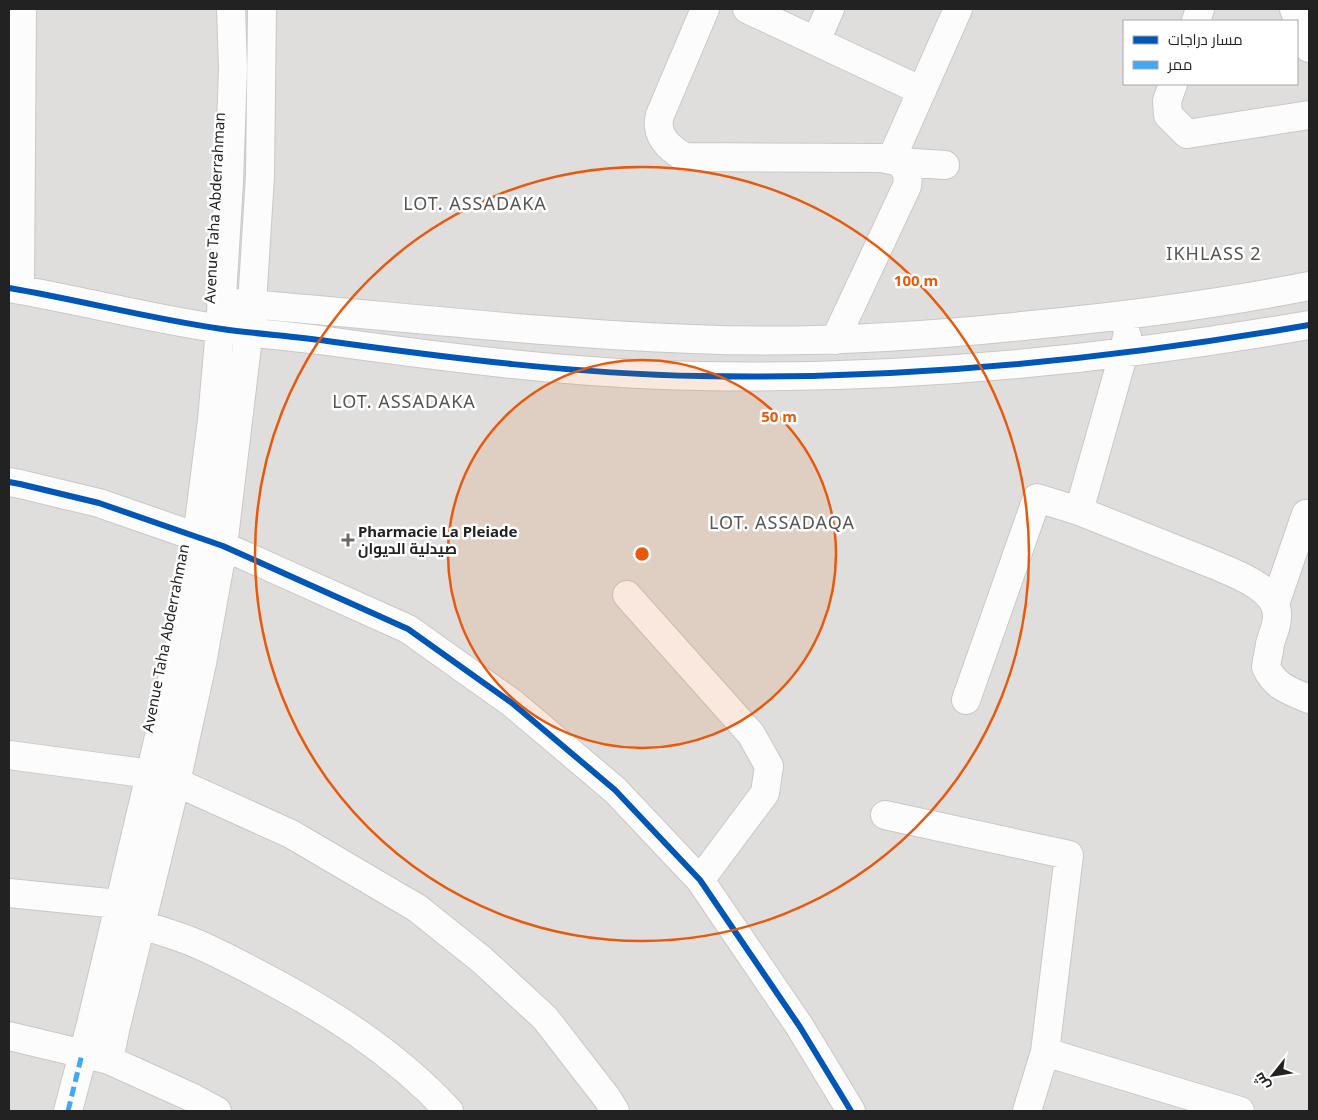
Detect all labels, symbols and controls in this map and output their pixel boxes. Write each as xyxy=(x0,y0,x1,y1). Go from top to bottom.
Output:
legend xyxy=(1123,20,1298,85)
text: مسار دراجات xyxy=(1168,29,1243,49)
text: ممر xyxy=(1167,54,1192,74)
street label: Avenue Taha Abderrahman xyxy=(199,112,229,304)
district label: LOT. ASSADAKA xyxy=(403,191,547,215)
district label: IKHLASS 2 xyxy=(1166,241,1262,265)
text: 100 m xyxy=(894,270,938,290)
district label: LOT. ASSADAKA xyxy=(332,389,476,413)
text: 50 m xyxy=(761,406,797,426)
district label: LOT. ASSADAQA xyxy=(709,510,855,534)
place label: Pharmacie La Pleiade صيدلية الديوان xyxy=(358,521,517,558)
marker: Pharmacie La Pleiade صيدلية الديوان xyxy=(342,534,354,546)
street label: Avenue Taha Abderrahman xyxy=(137,542,193,734)
centre of rings xyxy=(633,545,651,563)
north arrow xyxy=(1248,1050,1298,1100)
text: ش xyxy=(1249,1069,1274,1094)

